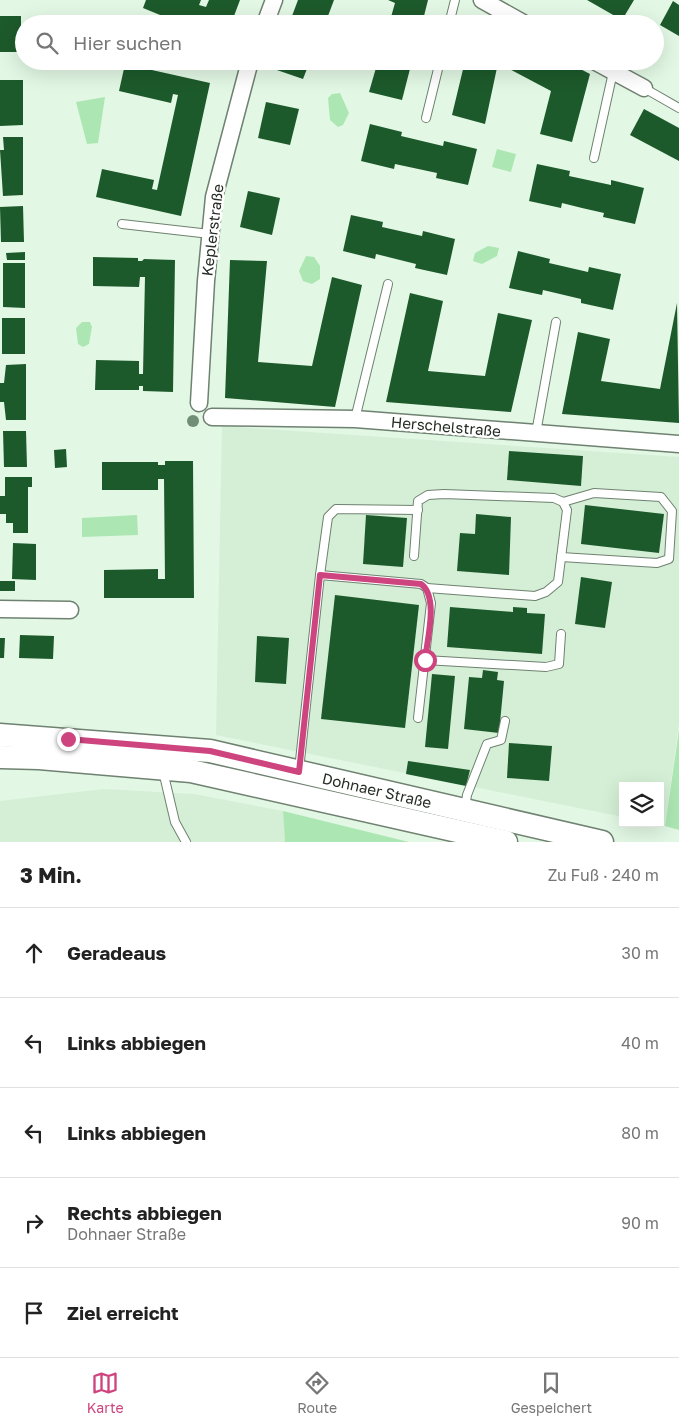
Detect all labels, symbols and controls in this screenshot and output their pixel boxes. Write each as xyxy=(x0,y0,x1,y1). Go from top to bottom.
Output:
search box xyxy=(15,15,664,70)
icon: search xyxy=(33,29,61,57)
text: Hier suchen xyxy=(73,31,182,54)
street label: Keplerstraße xyxy=(197,183,227,277)
street label: Herschelstraße xyxy=(390,412,502,440)
route start xyxy=(414,649,437,672)
route end xyxy=(57,728,80,751)
street label: Dohnaer Straße xyxy=(321,769,434,811)
map controls xyxy=(619,782,664,827)
button: layers xyxy=(619,782,664,827)
text: 3 Min. xyxy=(20,862,82,888)
text: Zu Fuß · 240 m xyxy=(548,865,659,885)
icon: ahead xyxy=(20,939,48,967)
text: Geradeaus xyxy=(67,941,166,964)
text: 30 m xyxy=(622,943,659,963)
icon: left xyxy=(20,1029,48,1057)
text: Links abbiegen xyxy=(67,1031,206,1054)
text: 40 m xyxy=(621,1033,659,1053)
icon: left xyxy=(20,1119,48,1147)
text: Links abbiegen xyxy=(67,1121,206,1144)
text: 80 m xyxy=(621,1123,659,1143)
text: Rechts abbiegen xyxy=(67,1201,222,1224)
icon: right xyxy=(20,1209,48,1237)
text: 90 m xyxy=(621,1213,659,1233)
text: Dohnaer Straße xyxy=(67,1224,186,1244)
icon: arrive xyxy=(20,1299,48,1327)
text: Ziel erreicht xyxy=(67,1301,179,1324)
tab: Karte xyxy=(87,1369,124,1416)
tab: Route xyxy=(297,1369,337,1416)
tab: Gespeichert xyxy=(511,1369,592,1416)

